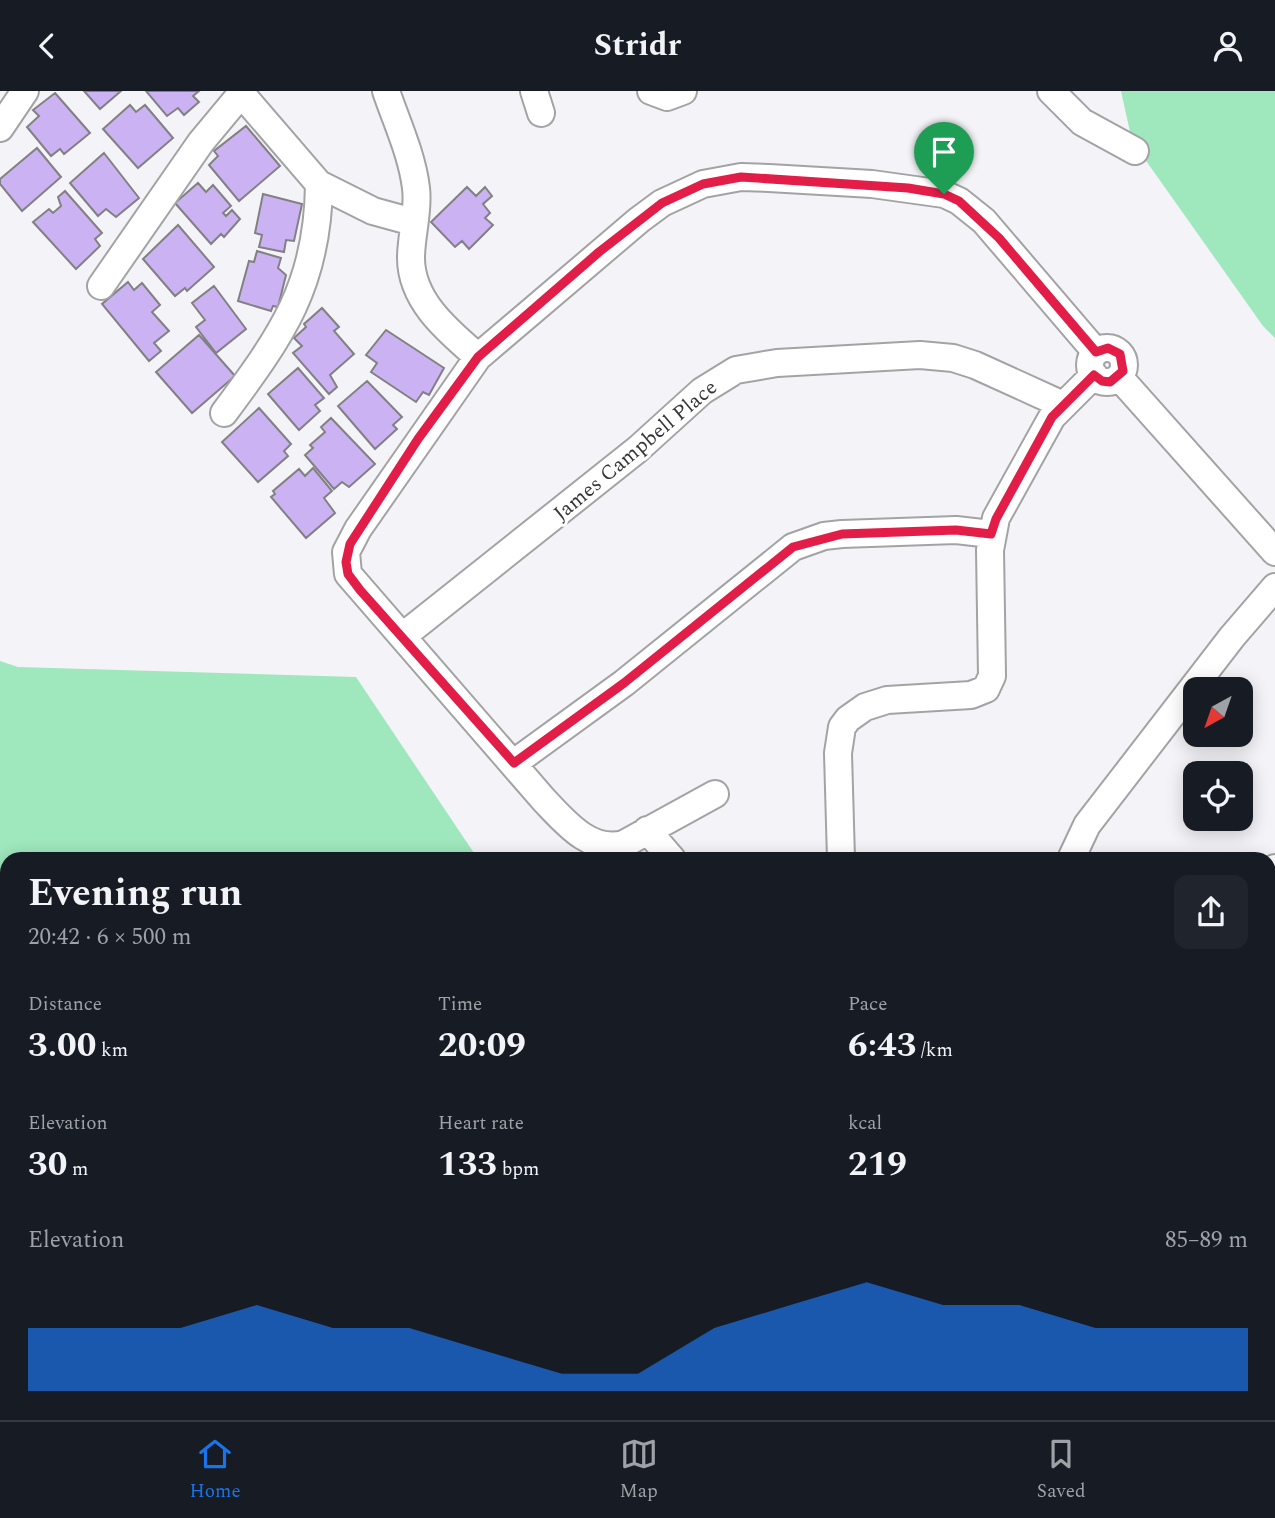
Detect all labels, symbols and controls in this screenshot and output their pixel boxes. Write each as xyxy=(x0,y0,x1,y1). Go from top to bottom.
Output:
text: Stridr xyxy=(594,21,681,70)
icon: back xyxy=(28,27,66,65)
icon: person xyxy=(1209,27,1247,65)
pin xyxy=(914,122,974,194)
icon: arrive xyxy=(925,133,963,171)
street label: James Campbell Place xyxy=(547,372,725,529)
north arrow xyxy=(1183,677,1253,747)
map controls xyxy=(1183,677,1253,831)
button: locate xyxy=(1183,761,1253,831)
text: Evening run xyxy=(28,865,242,923)
button: share xyxy=(1174,875,1248,949)
text: 20:42 · 6 × 500 m xyxy=(28,920,192,955)
text: Distance xyxy=(28,990,102,1019)
text: Time xyxy=(438,990,482,1019)
text: Pace xyxy=(848,990,887,1019)
text: 3.00 xyxy=(28,1019,96,1072)
text: 20:09 xyxy=(438,1019,526,1072)
text: 6:43 xyxy=(848,1019,916,1072)
text: km xyxy=(96,1036,128,1065)
text: /km xyxy=(916,1036,953,1065)
text: Elevation xyxy=(28,1109,108,1138)
text: Heart rate xyxy=(438,1109,524,1138)
text: kcal xyxy=(848,1109,882,1138)
text: 30 xyxy=(28,1138,67,1191)
text: 133 xyxy=(438,1138,497,1191)
text: 219 xyxy=(848,1138,907,1191)
text: m xyxy=(67,1155,88,1184)
text: bpm xyxy=(497,1155,539,1184)
text: Elevation xyxy=(28,1223,124,1258)
text: 85–89 m xyxy=(1165,1223,1248,1258)
tab: Home xyxy=(189,1435,241,1506)
tab: Map xyxy=(620,1435,658,1506)
tab: Saved xyxy=(1037,1435,1086,1506)

